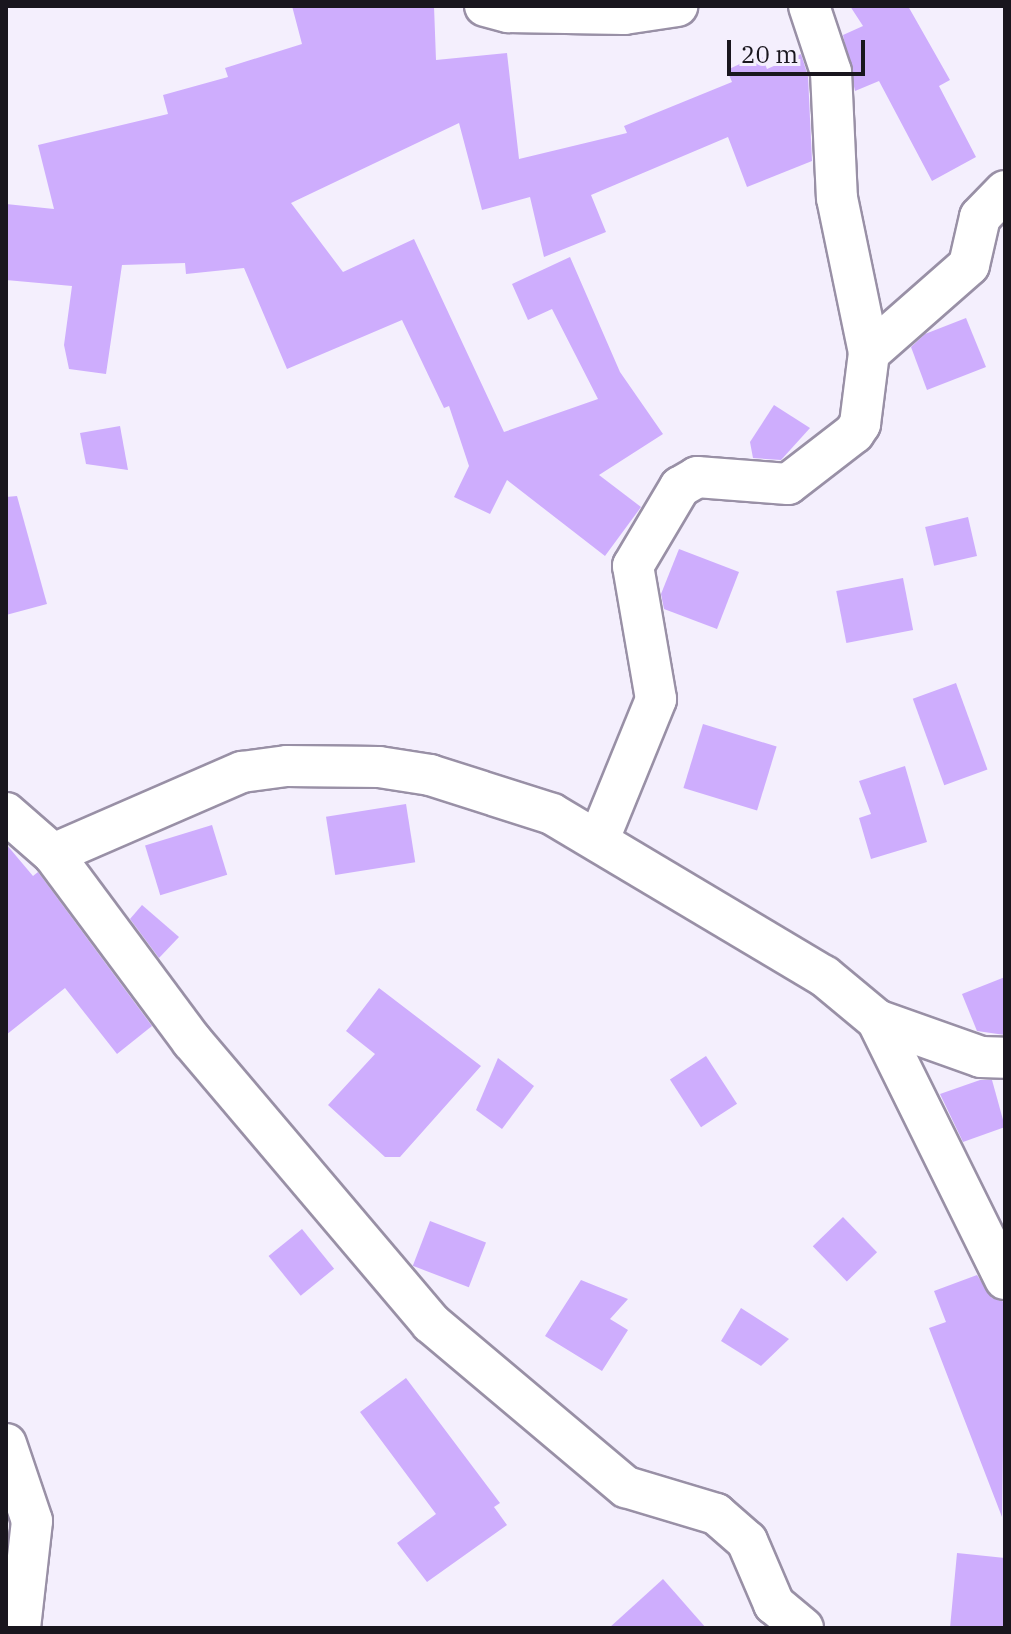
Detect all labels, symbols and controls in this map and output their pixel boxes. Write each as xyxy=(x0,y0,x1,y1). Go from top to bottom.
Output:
scale bar xyxy=(731,24,869,74)
text: 20 m xyxy=(741,38,798,70)

